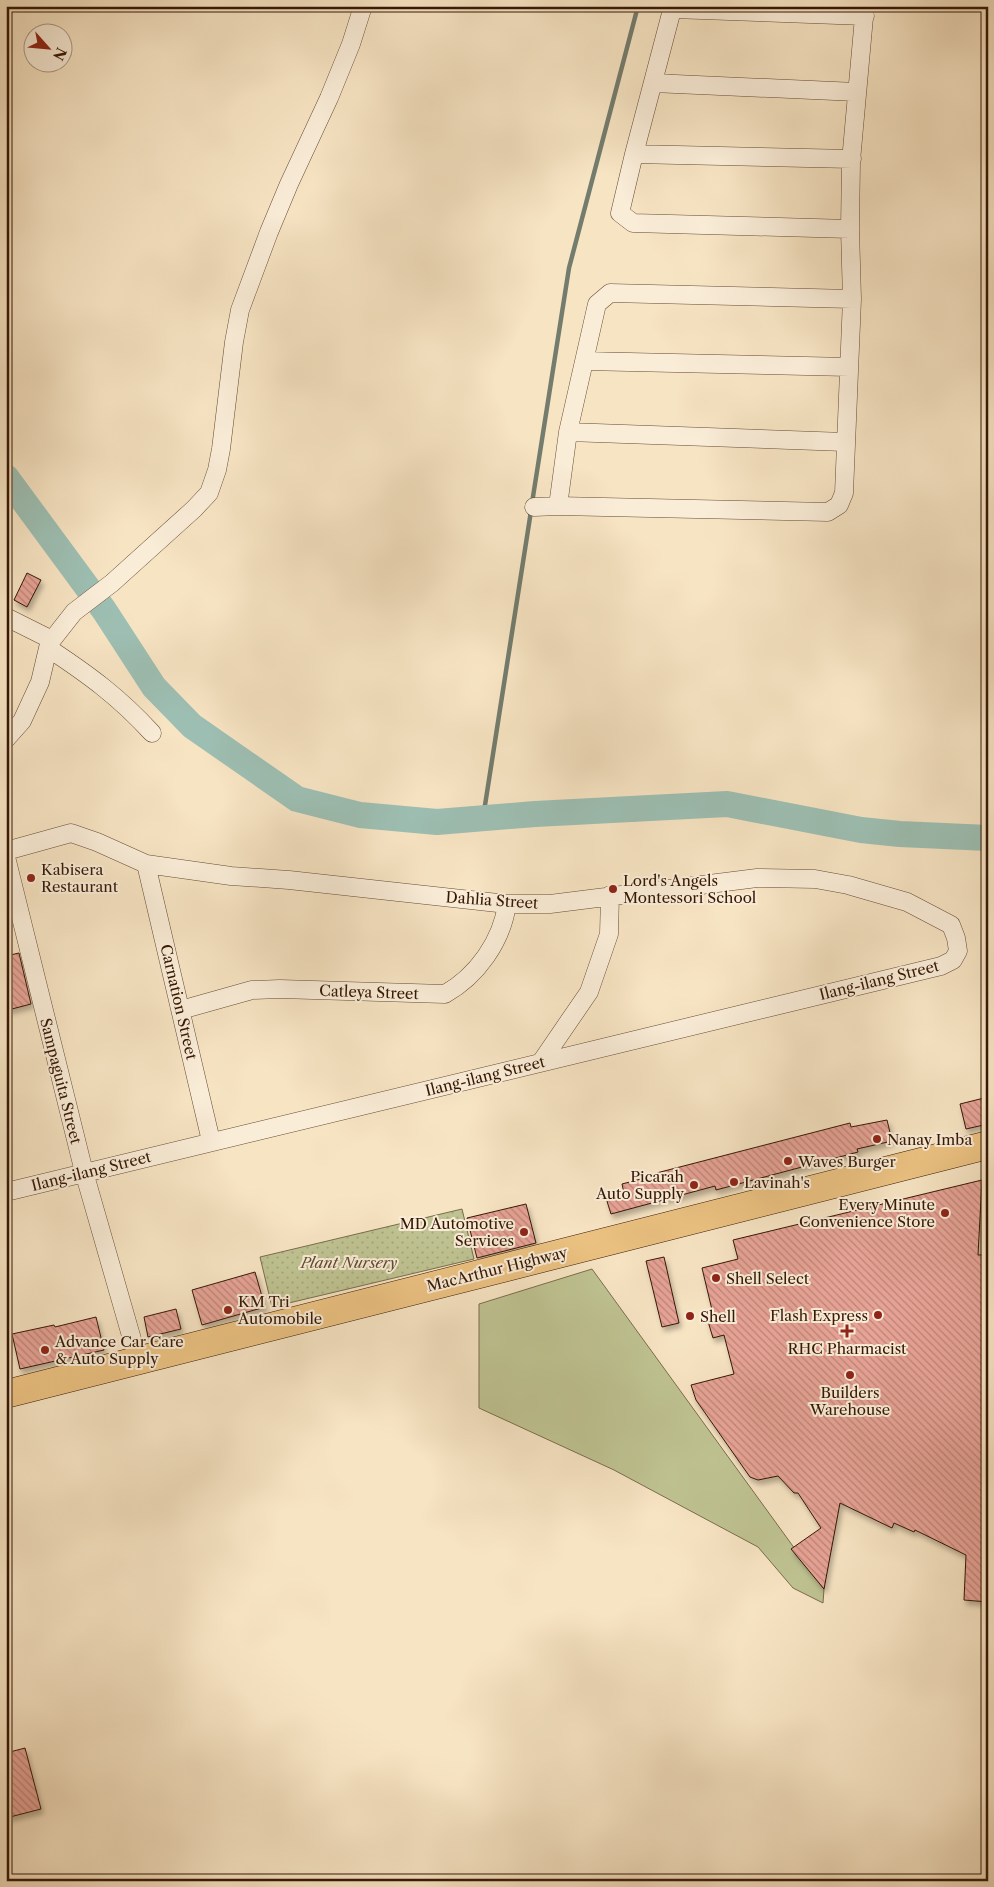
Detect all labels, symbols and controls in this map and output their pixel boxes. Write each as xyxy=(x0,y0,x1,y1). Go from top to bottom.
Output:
north arrow xyxy=(22,22,72,72)
text: N xyxy=(49,44,70,63)
place label: Kabisera Restaurant xyxy=(41,860,119,896)
place label: Lord's Angels Montessori School xyxy=(623,871,757,907)
marker: Kabisera Restaurant xyxy=(25,872,37,884)
marker: Lord's Angels Montessori School xyxy=(607,883,619,895)
street label: Dahlia Street xyxy=(445,887,540,913)
street label: Carnation Street xyxy=(156,942,202,1062)
street label: Ilang-ilang Street xyxy=(817,956,942,1004)
street label: Catleya Street xyxy=(319,981,420,1003)
street label: Sampaguita Street xyxy=(36,1016,86,1147)
street label: Ilang-ilang Street xyxy=(423,1052,548,1100)
place label: Nanay Imba xyxy=(887,1130,972,1149)
marker: Nanay Imba xyxy=(871,1133,883,1145)
street label: Ilang-ilang Street xyxy=(29,1147,154,1195)
place label: Waves Burger xyxy=(797,1152,896,1171)
marker: Waves Burger xyxy=(782,1155,794,1167)
place label: Picarah Auto Supply xyxy=(595,1167,685,1203)
place label: Lavinah's xyxy=(744,1173,810,1192)
marker: Lavinah's xyxy=(728,1176,740,1188)
marker: Picarah Auto Supply xyxy=(688,1179,700,1191)
place label: Every Minute Convenience Store xyxy=(799,1195,935,1231)
marker: Every Minute Convenience Store xyxy=(939,1207,951,1219)
place label: MD Automotive Services xyxy=(400,1214,514,1250)
marker: MD Automotive Services xyxy=(518,1226,530,1238)
street label: MacArthur Highway xyxy=(425,1242,570,1296)
park label: Plant Nursery xyxy=(300,1253,398,1272)
place label: Shell Select xyxy=(726,1269,810,1288)
marker: Shell Select xyxy=(710,1272,722,1284)
place label: KM Tri Automobile xyxy=(237,1292,322,1328)
marker: KM Tri Automobile xyxy=(222,1304,234,1316)
place label: Flash Express xyxy=(770,1306,868,1325)
place label: Shell xyxy=(700,1307,736,1326)
marker: Flash Express xyxy=(872,1309,884,1321)
marker: Shell xyxy=(684,1310,696,1322)
marker: RHC Pharmacist xyxy=(841,1325,853,1337)
place label: Advance Car Care & Auto Supply xyxy=(54,1332,184,1368)
place label: RHC Pharmacist xyxy=(788,1339,907,1358)
marker: Advance Car Care & Auto Supply xyxy=(39,1344,51,1356)
marker: Builders Warehouse xyxy=(844,1369,856,1381)
place label: Builders Warehouse xyxy=(809,1383,890,1419)

